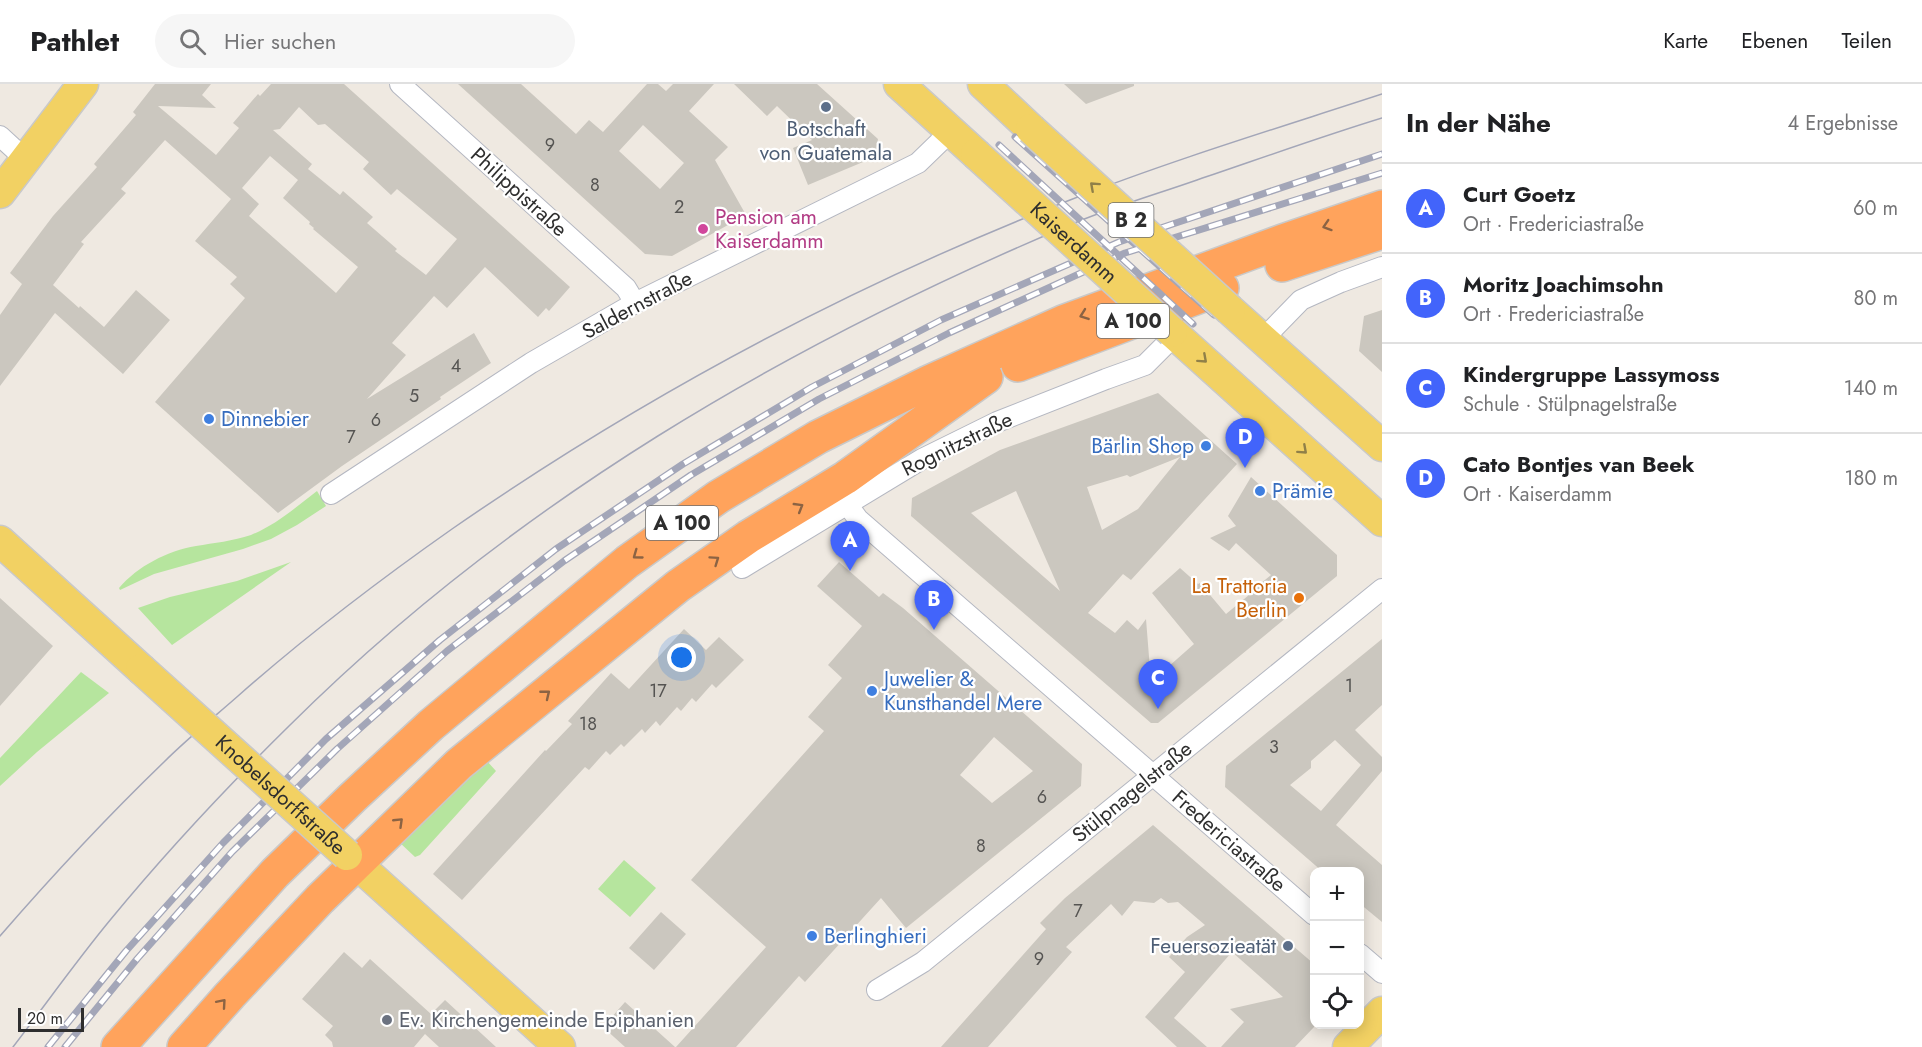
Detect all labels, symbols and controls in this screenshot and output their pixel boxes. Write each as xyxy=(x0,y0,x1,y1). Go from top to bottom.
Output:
search box xyxy=(155,14,575,68)
text: Pathlet xyxy=(30,21,119,62)
icon: search xyxy=(176,25,209,58)
text: Hier suchen xyxy=(224,25,336,57)
text: Karte xyxy=(1663,26,1708,56)
text: Ebenen xyxy=(1741,26,1808,56)
text: Teilen xyxy=(1841,26,1892,56)
marker: Botschaft von Guatemala xyxy=(819,100,833,114)
text: In der Nähe xyxy=(1406,104,1551,142)
text: 4 Ergebnisse xyxy=(1788,109,1898,138)
place label: Botschaft von Guatemala xyxy=(760,114,892,168)
house number: 9 xyxy=(545,132,555,158)
street label: Philippistraße xyxy=(464,140,574,244)
house number: 8 xyxy=(590,172,600,198)
text: Curt Goetz xyxy=(1463,178,1576,210)
one-way arrow xyxy=(1090,182,1101,193)
house number: 2 xyxy=(674,194,684,220)
text: A xyxy=(1418,194,1433,223)
text: 60 m xyxy=(1853,194,1898,223)
street label: Kaiserdamm xyxy=(1023,195,1124,290)
place label: Pension am Kaiserdamm xyxy=(715,202,824,256)
road number: B 2 xyxy=(1108,203,1154,237)
text: Ort · Fredericiastraße xyxy=(1463,210,1644,239)
one-way arrow xyxy=(1322,219,1332,231)
marker: Pension am Kaiserdamm xyxy=(696,222,710,236)
street label: Saldernstraße xyxy=(577,263,698,347)
text: Moritz Joachimsohn xyxy=(1463,268,1664,300)
text: B xyxy=(1419,284,1432,313)
text: 80 m xyxy=(1853,284,1898,313)
text: Ort · Fredericiastraße xyxy=(1463,300,1644,329)
road number: A 100 xyxy=(1097,304,1169,338)
one-way arrow xyxy=(1079,307,1090,320)
one-way arrow xyxy=(1196,352,1207,363)
house number: 4 xyxy=(451,353,461,379)
text: Kindergruppe Lassymoss xyxy=(1463,358,1719,390)
text: C xyxy=(1418,374,1433,403)
text: 140 m xyxy=(1844,374,1898,403)
house number: 5 xyxy=(409,383,419,409)
text: Schule · Stülpnagelstraße xyxy=(1463,390,1677,419)
place label: Dinnebier xyxy=(221,404,310,434)
street label: Rognitzstraße xyxy=(897,404,1018,484)
house number: 6 xyxy=(371,407,381,433)
marker: Dinnebier xyxy=(202,412,216,426)
pin: D xyxy=(1226,418,1264,468)
house number: 7 xyxy=(346,424,356,450)
place label: Bärlin Shop xyxy=(1091,431,1194,461)
marker: Bärlin Shop xyxy=(1199,439,1213,453)
one-way arrow xyxy=(1296,443,1306,454)
text: Cato Bontjes van Beek xyxy=(1463,448,1695,480)
text: D xyxy=(1418,464,1433,493)
text: 180 m xyxy=(1844,464,1898,493)
place label: Prämie xyxy=(1272,476,1333,506)
text: Ort · Kaiserdamm xyxy=(1463,480,1612,509)
marker: Prämie xyxy=(1253,484,1267,498)
one-way arrow xyxy=(793,503,803,514)
road number: A 100 xyxy=(646,506,718,540)
pin: A xyxy=(830,522,870,571)
one-way arrow xyxy=(632,548,643,559)
one-way arrow xyxy=(708,556,719,567)
place label: La Trattoria Berlin xyxy=(1191,571,1287,625)
pin: B xyxy=(914,580,954,630)
marker: La Trattoria Berlin xyxy=(1292,591,1306,605)
your location xyxy=(667,643,696,672)
pin: C xyxy=(1138,660,1178,709)
place label: Juwelier & Kunsthandel Mere xyxy=(881,664,1043,718)
house number: 1 xyxy=(1345,673,1353,699)
house number: 17 xyxy=(649,678,667,704)
marker: Juwelier & Kunsthandel Mere xyxy=(865,684,879,698)
one-way arrow xyxy=(539,690,550,701)
house number: 18 xyxy=(579,711,597,737)
street label: Knobelsdorffstraße xyxy=(209,728,353,862)
street label: Stülpnagelstraße xyxy=(1066,734,1199,850)
house number: 3 xyxy=(1269,734,1279,760)
street label: Fredericiastraße xyxy=(1165,783,1293,899)
house number: 6 xyxy=(1037,784,1047,810)
one-way arrow xyxy=(392,819,403,830)
house number: 8 xyxy=(976,833,986,859)
map controls xyxy=(1310,867,1364,1029)
button: + xyxy=(1310,867,1364,921)
house number: 7 xyxy=(1073,898,1083,924)
place label: Berlinghieri xyxy=(824,921,927,951)
button: − xyxy=(1310,921,1364,975)
marker: Berlinghieri xyxy=(805,929,819,943)
place label: Feuersozieatät xyxy=(1150,931,1276,961)
marker: Feuersozieatät xyxy=(1281,939,1295,953)
house number: 9 xyxy=(1034,946,1044,972)
button: locate xyxy=(1310,975,1364,1029)
one-way arrow xyxy=(215,999,226,1010)
scale bar xyxy=(18,1005,84,1032)
place label: Ev. Kirchengemeinde Epiphanien xyxy=(399,1005,694,1035)
text: 20 m xyxy=(27,1007,63,1030)
marker: Ev. Kirchengemeinde Epiphanien xyxy=(380,1013,394,1027)

